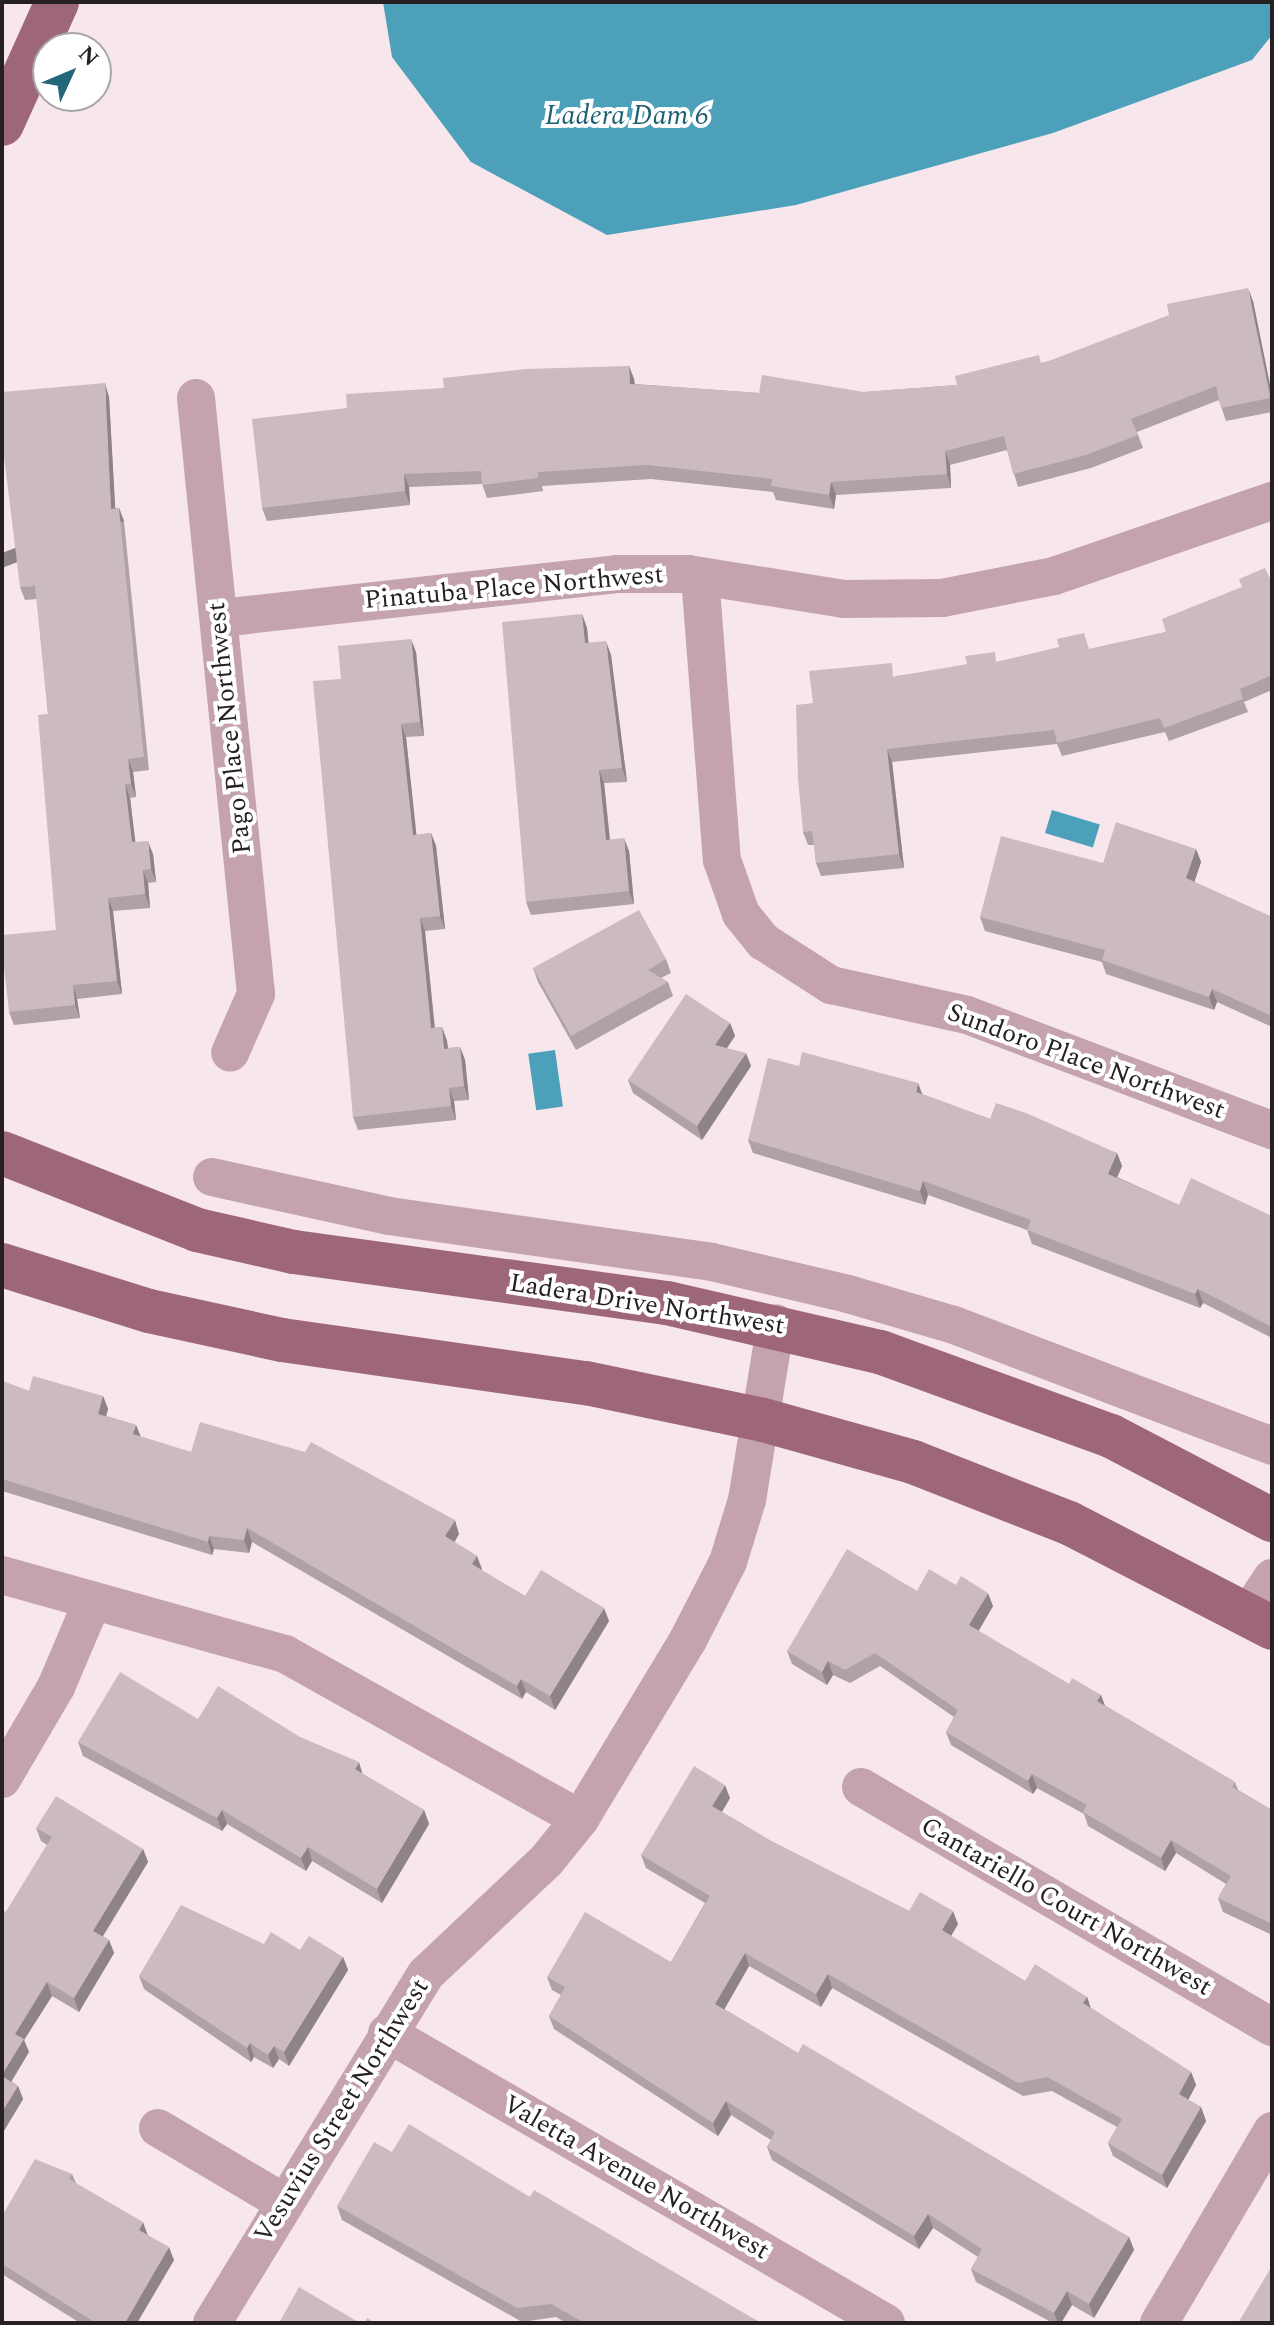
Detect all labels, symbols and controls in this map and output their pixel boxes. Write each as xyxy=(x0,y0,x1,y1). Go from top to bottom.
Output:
north arrow xyxy=(32,32,112,112)
text: N xyxy=(70,38,106,74)
water label: Ladera Dam 6 xyxy=(545,99,709,133)
street label: Pinatuba Place Northwest xyxy=(363,559,665,617)
street label: Pago Place Northwest xyxy=(201,600,259,856)
street label: Sundoro Place Northwest xyxy=(943,997,1229,1127)
street label: Ladera Drive Northwest xyxy=(507,1268,787,1342)
street label: Cantariello Court Northwest xyxy=(915,1811,1217,2003)
street label: Vesuvius Street Northwest xyxy=(248,1973,436,2249)
street label: Valetta Avenue Northwest xyxy=(497,2089,775,2267)

